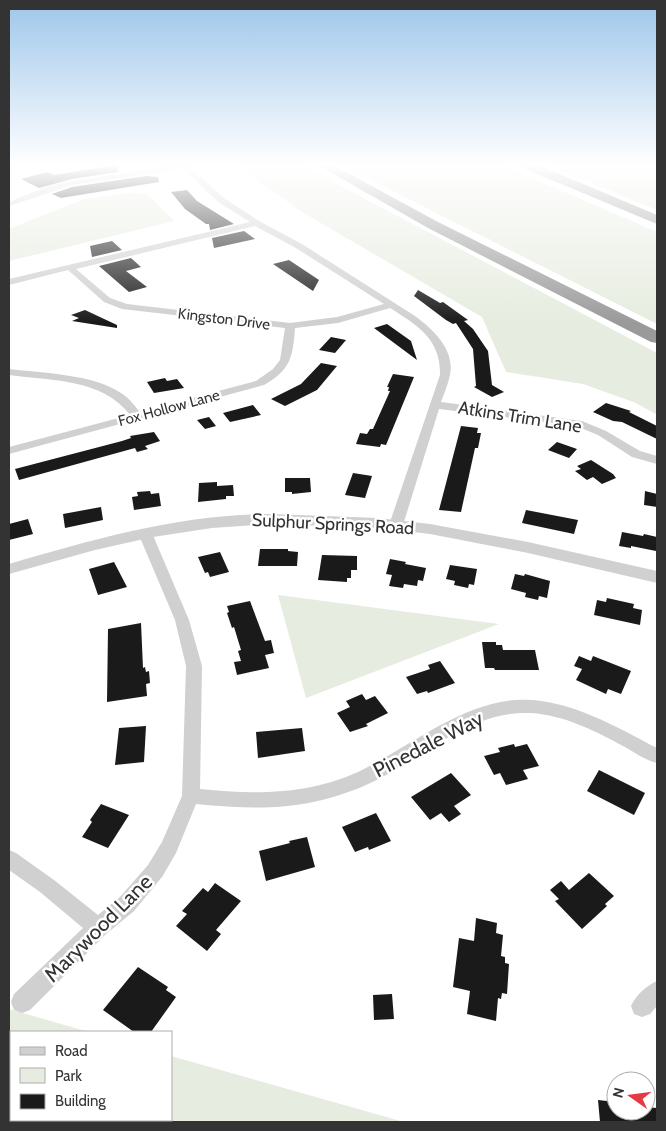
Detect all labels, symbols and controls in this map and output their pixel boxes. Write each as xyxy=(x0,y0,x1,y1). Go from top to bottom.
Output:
street label: Kingston Drive xyxy=(177,304,271,334)
street label: Fox Hollow Lane xyxy=(116,386,222,430)
street label: Atkins Trim Lane xyxy=(457,396,583,438)
street label: Sulphur Springs Road xyxy=(251,509,415,539)
street label: Pinedale Way xyxy=(369,705,488,782)
street label: Marywood Lane xyxy=(39,869,157,987)
legend xyxy=(10,1031,172,1121)
text: Road xyxy=(55,1042,88,1060)
text: Park xyxy=(55,1067,82,1085)
north arrow xyxy=(606,1071,656,1121)
text: N xyxy=(608,1086,628,1100)
text: Building xyxy=(55,1092,106,1110)

